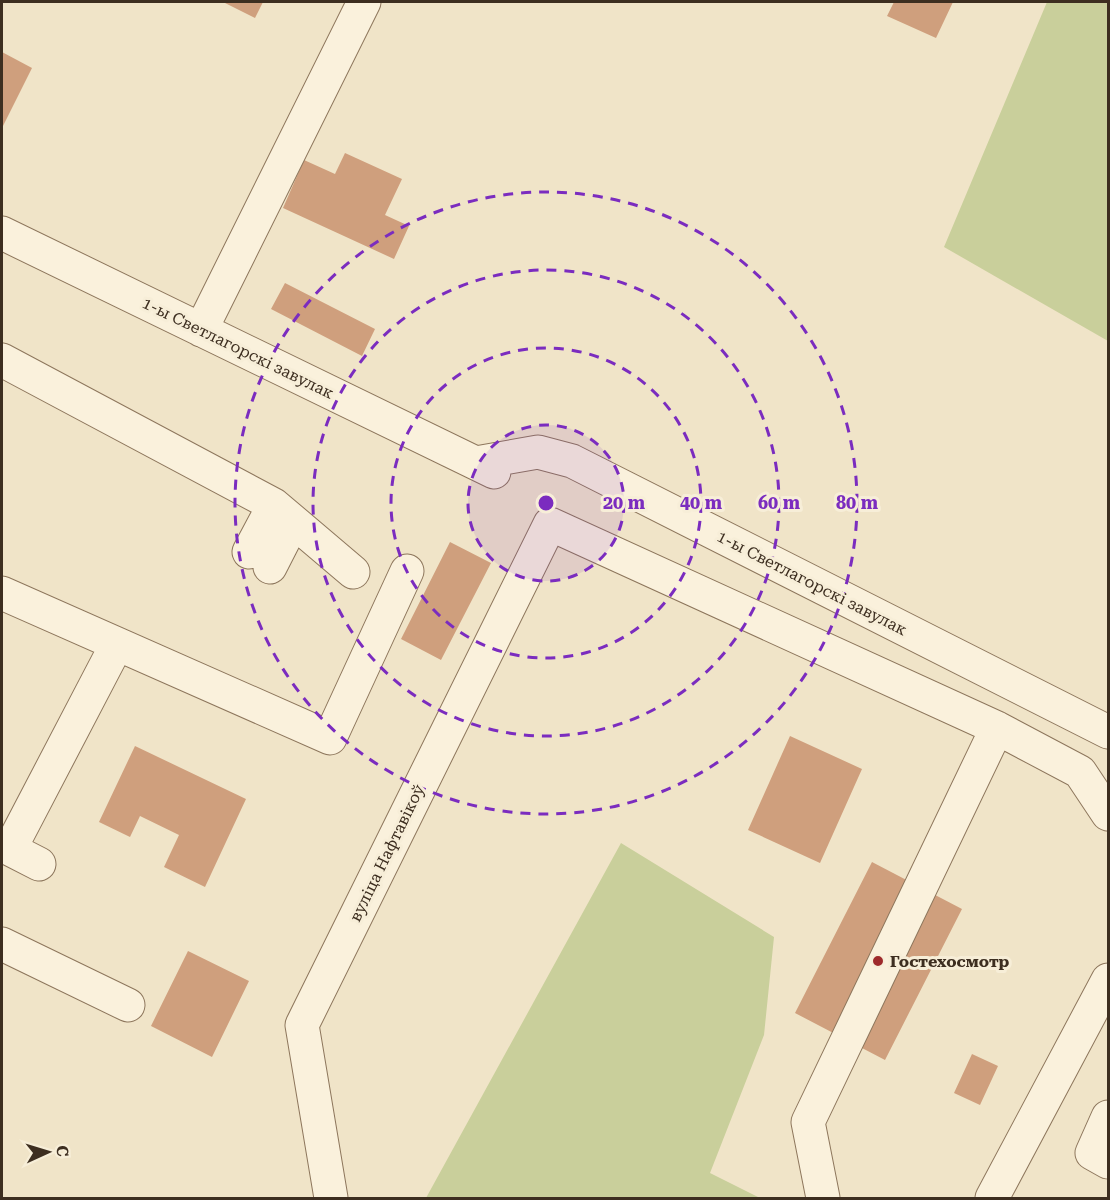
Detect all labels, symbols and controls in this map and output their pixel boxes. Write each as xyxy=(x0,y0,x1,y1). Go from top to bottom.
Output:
street label: 1-ы Светлагорскі завулак xyxy=(139,293,337,403)
text: 20 m xyxy=(603,492,646,513)
text: 40 m xyxy=(680,492,723,513)
text: 60 m xyxy=(758,492,801,513)
text: 80 m xyxy=(836,492,879,513)
centre of rings xyxy=(536,493,556,513)
street label: 1-ы Светлагорскі завулак xyxy=(714,527,910,639)
street label: вуліца Нафтавікоў xyxy=(346,781,429,925)
place label: Гостехосмотр xyxy=(890,952,1010,971)
marker: Гостехосмотр xyxy=(871,954,885,968)
north arrow xyxy=(18,1122,78,1182)
text: С xyxy=(53,1145,72,1157)

